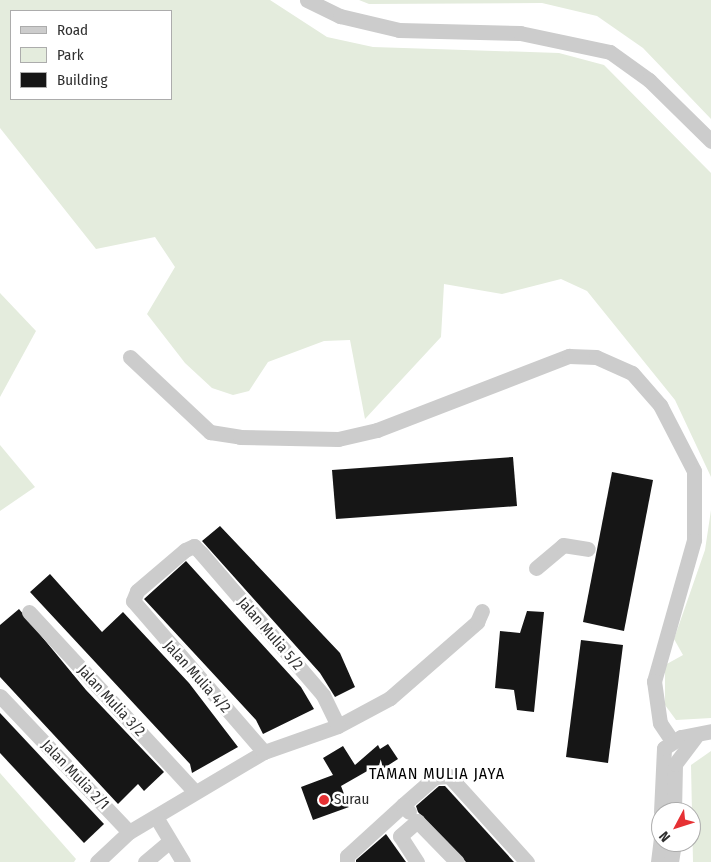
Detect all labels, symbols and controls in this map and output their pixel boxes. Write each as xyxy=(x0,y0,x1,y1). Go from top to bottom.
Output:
legend xyxy=(10,10,172,100)
text: Road xyxy=(57,21,88,39)
text: Park xyxy=(57,46,84,64)
text: Building xyxy=(57,71,108,89)
street label: Jalan Mulia 5/2 xyxy=(233,594,307,674)
street label: Jalan Mulia 4/2 xyxy=(160,637,234,717)
street label: Jalan Mulia 3/2 xyxy=(74,662,148,740)
street label: Jalan Mulia 2/1 xyxy=(37,736,113,814)
district label: TAMAN MULIA JAYA xyxy=(367,764,507,784)
place label: Surau xyxy=(334,791,369,809)
marker: Surau xyxy=(318,794,330,806)
north arrow xyxy=(651,802,701,852)
text: N xyxy=(656,828,674,845)

